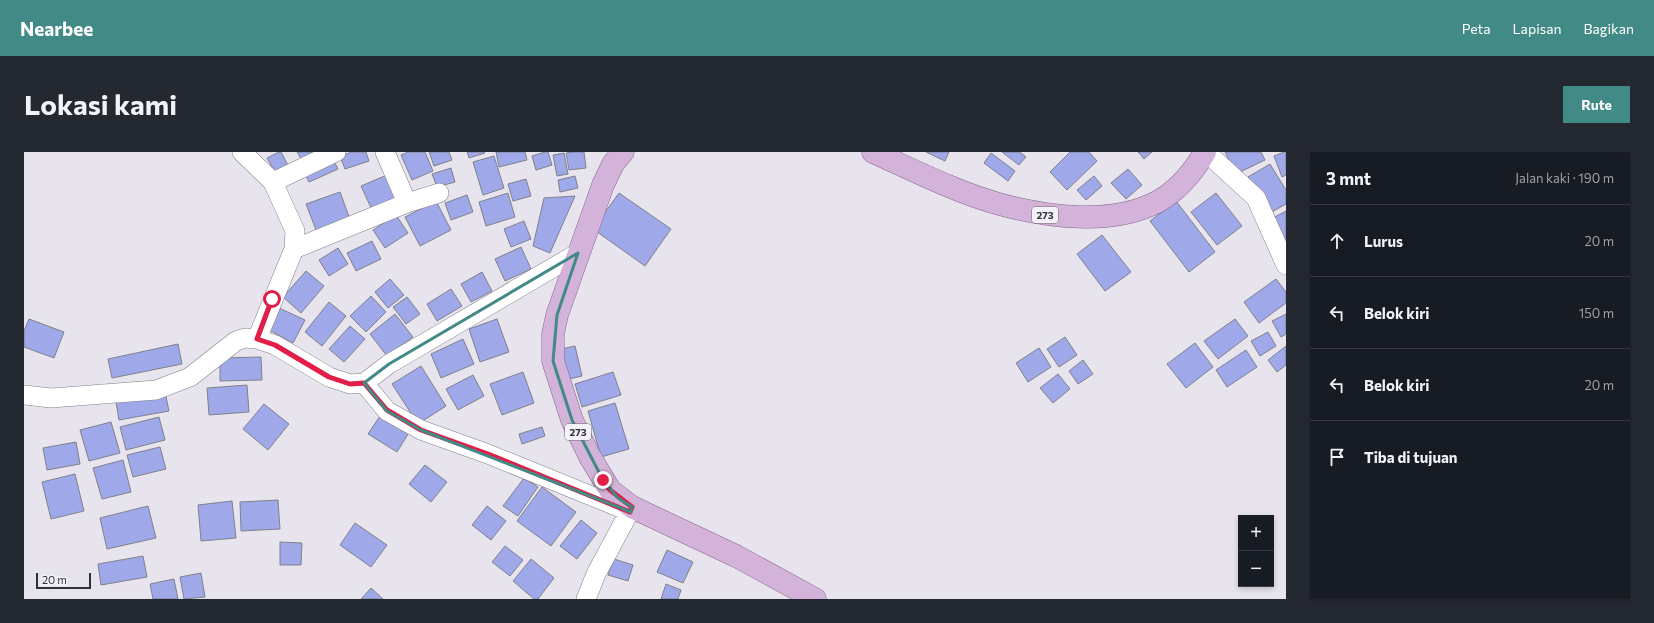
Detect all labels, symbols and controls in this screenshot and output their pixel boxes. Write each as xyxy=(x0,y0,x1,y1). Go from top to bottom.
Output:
text: Nearbee xyxy=(20,17,93,40)
text: Peta xyxy=(1462,20,1491,37)
text: Lapisan xyxy=(1513,20,1562,37)
text: Bagikan xyxy=(1584,20,1634,37)
button: Rute xyxy=(1563,86,1630,123)
text: Lokasi kami xyxy=(24,87,177,121)
text: 3 mnt xyxy=(1326,168,1371,189)
text: Jalan kaki · 190 m xyxy=(1515,170,1614,186)
road number: 273 xyxy=(1032,207,1058,223)
icon: ahead xyxy=(1326,230,1348,252)
text: Lurus xyxy=(1364,232,1403,250)
text: 20 m xyxy=(1585,233,1614,249)
route start xyxy=(263,290,281,308)
icon: left xyxy=(1326,302,1348,324)
text: Belok kiri xyxy=(1364,304,1430,322)
text: 150 m xyxy=(1579,305,1614,321)
icon: left xyxy=(1326,374,1348,396)
text: Belok kiri xyxy=(1364,376,1430,394)
text: 20 m xyxy=(1585,377,1614,393)
road number: 273 xyxy=(565,424,591,440)
icon: arrive xyxy=(1326,446,1348,468)
text: Tiba di tujuan xyxy=(1364,448,1458,466)
route end xyxy=(594,471,612,489)
map controls xyxy=(1238,515,1274,587)
button: + xyxy=(1238,515,1274,551)
button: − xyxy=(1238,551,1274,587)
scale bar xyxy=(36,571,91,590)
text: 20 m xyxy=(42,573,67,586)

